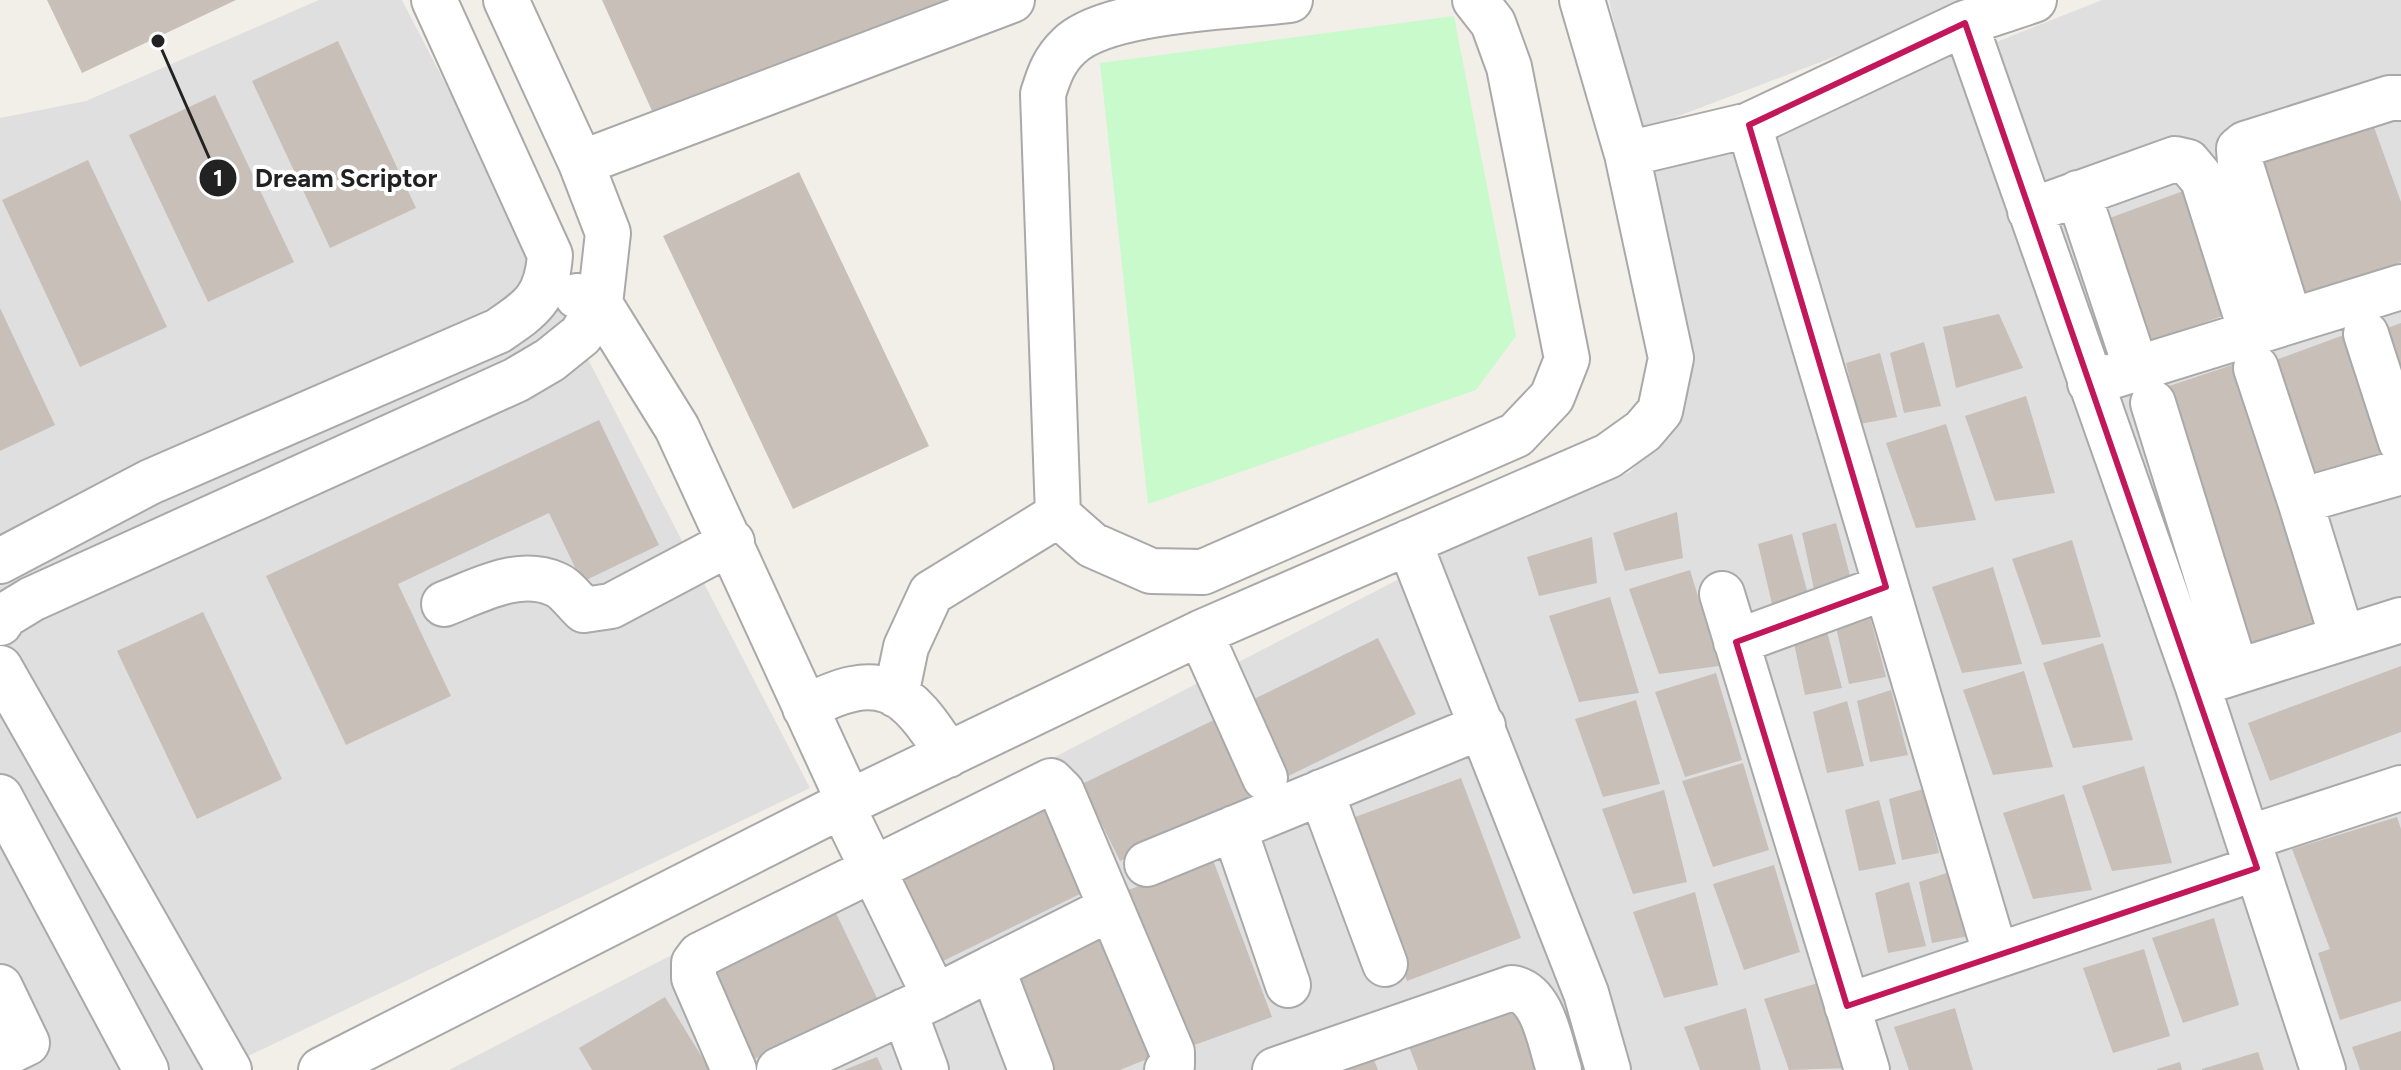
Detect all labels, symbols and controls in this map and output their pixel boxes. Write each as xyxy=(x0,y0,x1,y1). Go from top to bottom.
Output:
callout: Dream Scriptor xyxy=(198,153,453,203)
text: Dream Scriptor xyxy=(255,162,437,194)
text: 1 xyxy=(213,163,223,192)

